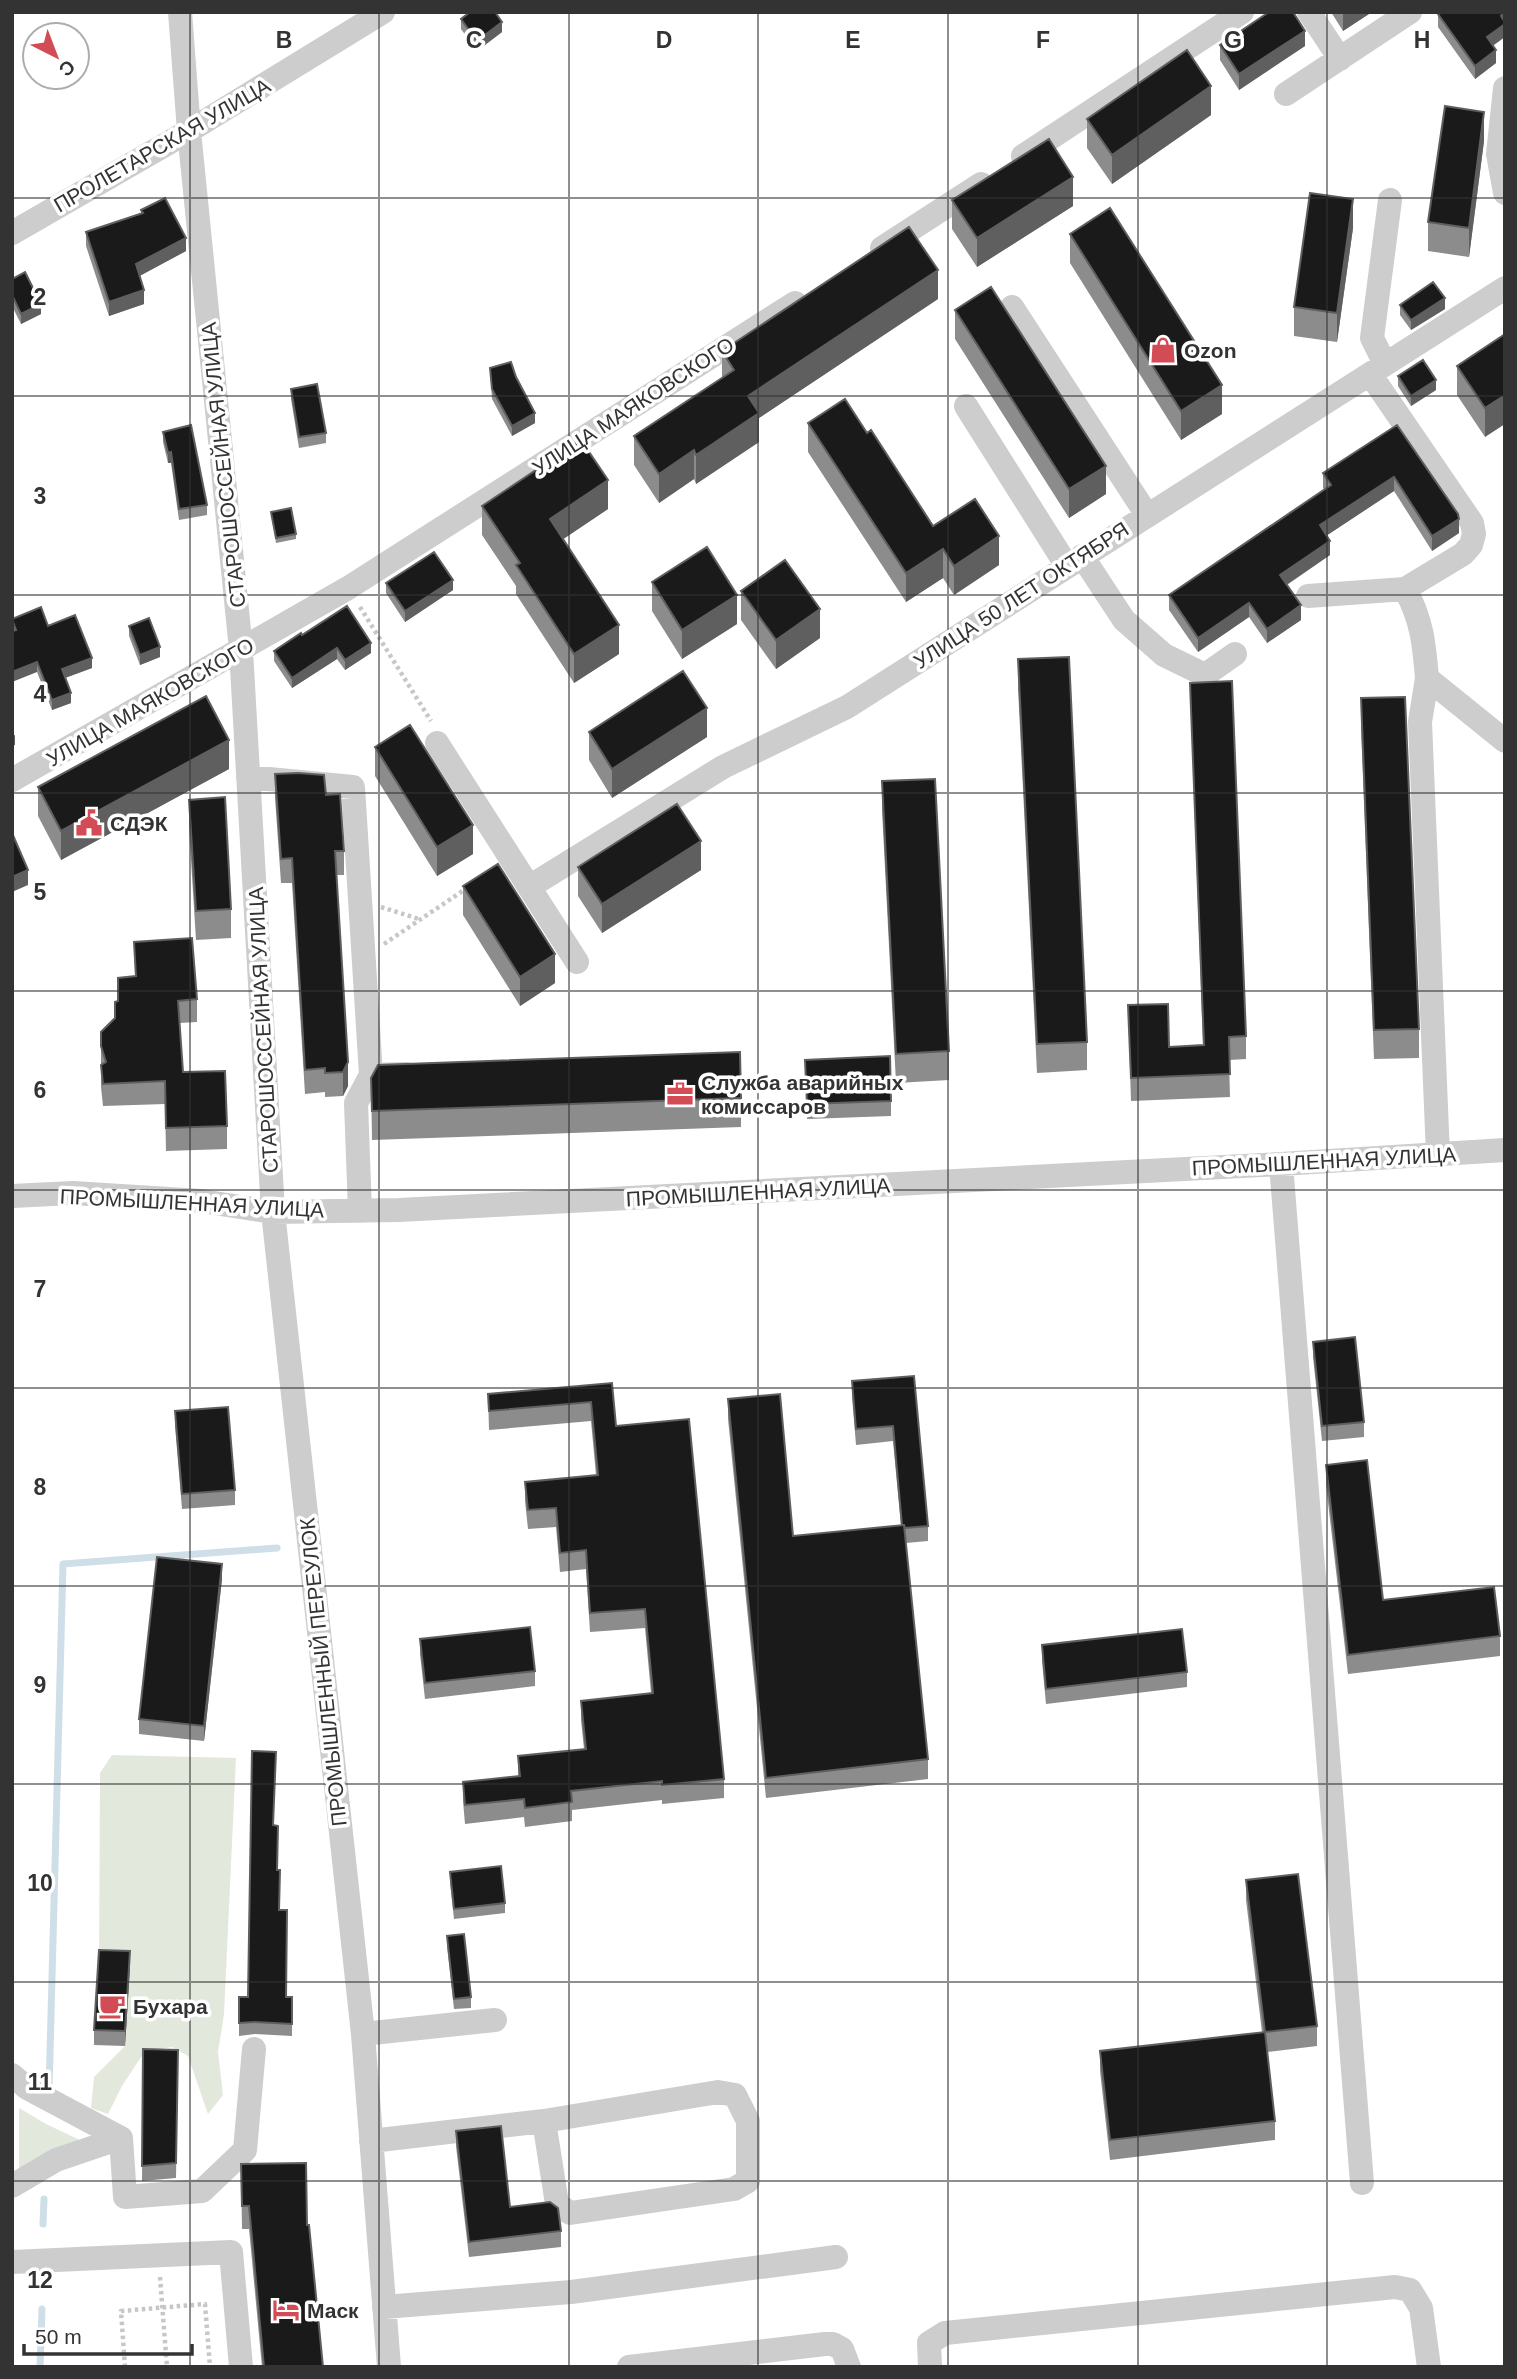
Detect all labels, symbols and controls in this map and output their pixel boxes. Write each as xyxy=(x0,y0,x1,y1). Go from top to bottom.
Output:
north arrow xyxy=(21,21,91,91)
text: B xyxy=(276,27,292,53)
text: C xyxy=(466,27,482,53)
text: D xyxy=(656,27,672,53)
text: E xyxy=(845,27,861,53)
text: F xyxy=(1036,27,1050,53)
text: G xyxy=(1224,27,1242,53)
text: H xyxy=(1414,27,1430,53)
text: С xyxy=(55,56,79,81)
street label: ПРОЛЕТАРСКАЯ УЛИЦА xyxy=(50,74,274,216)
text: 2 xyxy=(34,284,46,310)
street label: СТАРОШОССЕЙНАЯ УЛИЦА xyxy=(197,321,249,609)
street label: УЛИЦА МАЯКОВСКОГО xyxy=(528,332,738,480)
shop icon: Ozon xyxy=(1148,335,1178,365)
place label: Ozon xyxy=(1184,339,1237,362)
text: 3 xyxy=(34,483,46,509)
street label: УЛИЦА 50 ЛЕТ ОКТЯБРЯ xyxy=(909,517,1133,673)
street label: УЛИЦА МАЯКОВСКОГО xyxy=(42,633,258,771)
text: 4 xyxy=(34,681,47,707)
public building icon: СДЭК xyxy=(74,808,104,838)
place label: СДЭК xyxy=(110,812,168,835)
text: 5 xyxy=(34,879,47,905)
street label: СТАРОШОССЕЙНАЯ УЛИЦА xyxy=(244,886,282,1174)
place label: Служба аварийных комиссаров xyxy=(701,1071,904,1118)
text: 6 xyxy=(34,1077,46,1103)
office icon: Служба аварийных комиссаров xyxy=(665,1079,695,1109)
street label: ПРОМЫШЛЕННАЯ УЛИЦА xyxy=(1191,1143,1457,1179)
street label: ПРОМЫШЛЕННАЯ УЛИЦА xyxy=(625,1174,891,1210)
street label: ПРОМЫШЛЕННАЯ УЛИЦА xyxy=(59,1185,325,1221)
text: 7 xyxy=(34,1276,46,1302)
text: 8 xyxy=(34,1474,47,1500)
street label: ПРОМЫШЛЕННЫЙ ПЕРЕУЛОК xyxy=(295,1516,351,1827)
text: 9 xyxy=(34,1672,46,1698)
text: 10 xyxy=(27,1870,53,1896)
cafe icon: Бухара xyxy=(97,1991,127,2021)
place label: Бухара xyxy=(133,1995,208,2018)
text: 11 xyxy=(28,2069,52,2095)
text: 12 xyxy=(27,2267,53,2293)
hotel icon: Маск xyxy=(271,2295,301,2325)
place label: Маск xyxy=(307,2299,359,2322)
scale bar xyxy=(24,2312,192,2356)
text: 50 m xyxy=(35,2325,82,2348)

